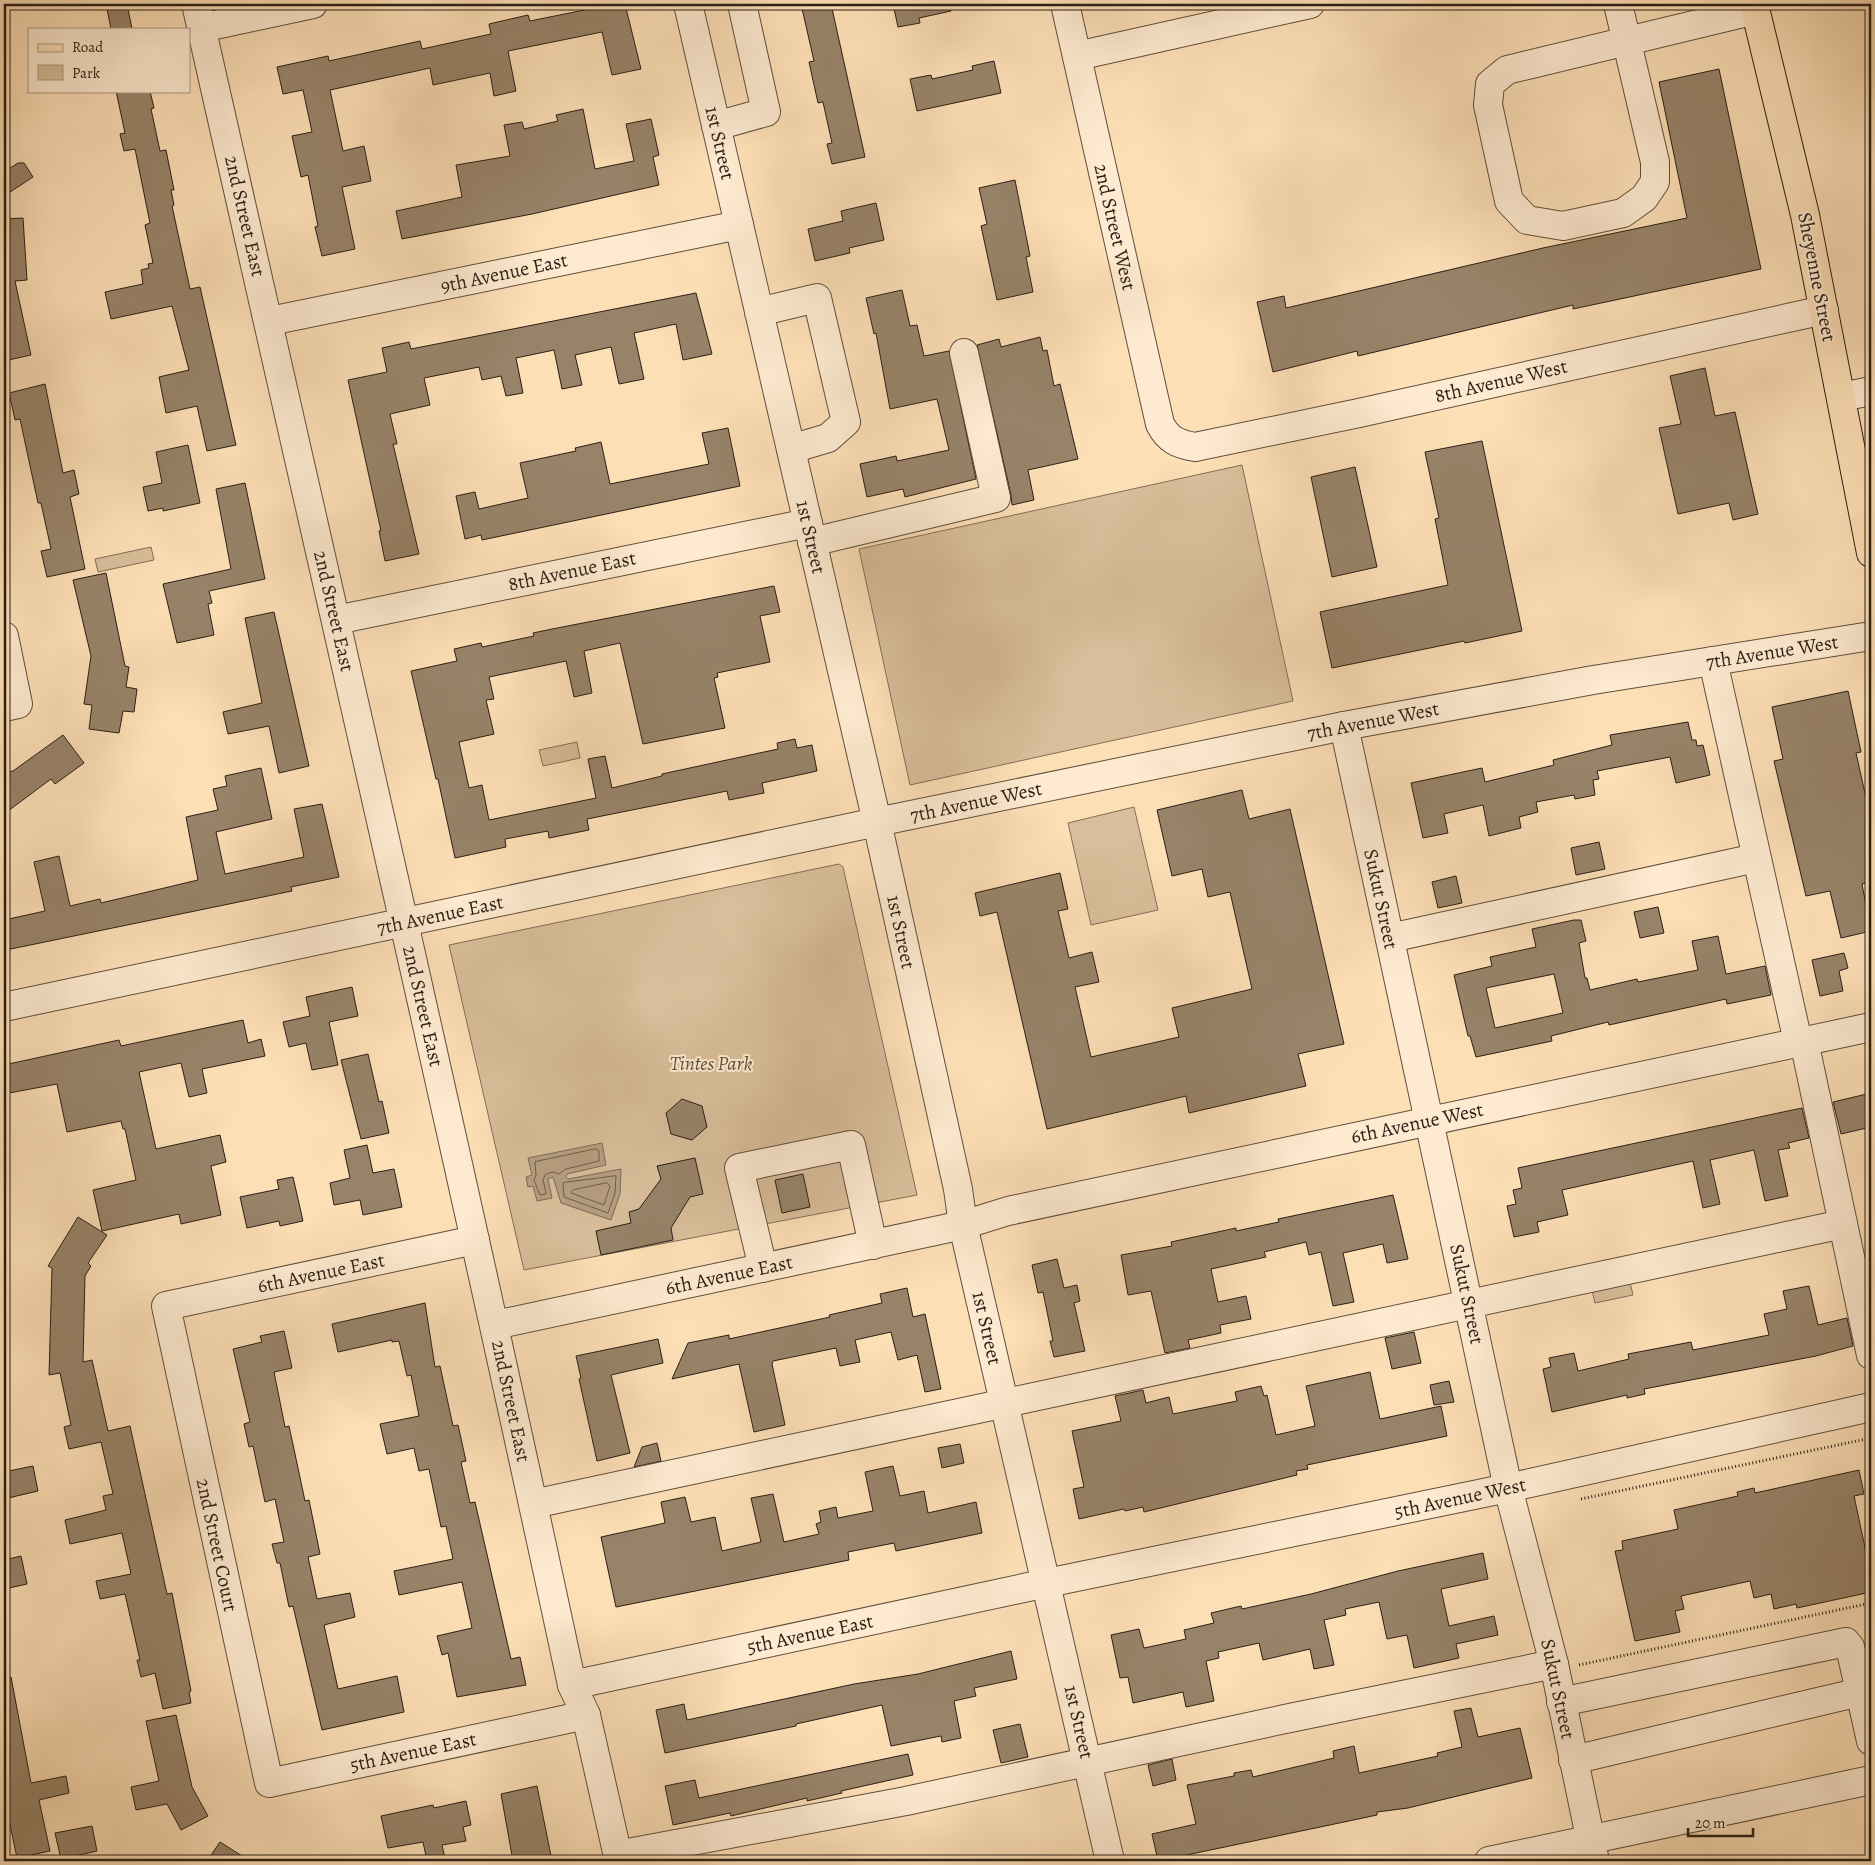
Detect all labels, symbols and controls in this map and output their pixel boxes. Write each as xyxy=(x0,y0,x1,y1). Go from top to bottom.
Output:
legend xyxy=(28,28,190,92)
text: Road xyxy=(72,37,104,57)
text: Park xyxy=(72,63,101,83)
street label: 1st Street xyxy=(698,104,742,183)
street label: 2nd Street East xyxy=(218,153,272,280)
street label: 2nd Street West xyxy=(1087,161,1143,293)
street label: Sheyenne Street xyxy=(1791,210,1843,345)
street label: 9th Avenue East xyxy=(438,246,570,300)
street label: 8th Avenue West xyxy=(1432,353,1570,409)
street label: 1st Street xyxy=(789,498,833,577)
street label: 8th Avenue East xyxy=(506,544,639,598)
street label: 2nd Street East xyxy=(307,548,361,675)
street label: 7th Avenue West xyxy=(1704,628,1841,676)
street label: 7th Avenue West xyxy=(1305,695,1442,747)
street label: 7th Avenue West xyxy=(908,775,1045,829)
street label: Sukut Street xyxy=(1357,846,1405,952)
street label: 7th Avenue East xyxy=(374,888,506,942)
street label: 1st Street xyxy=(880,893,922,972)
street label: 2nd Street East xyxy=(396,943,450,1070)
park label: Tintes Park xyxy=(670,1050,752,1077)
street label: 6th Avenue West xyxy=(1348,1096,1486,1150)
street label: Sukut Street xyxy=(1443,1241,1491,1347)
street label: 6th Avenue East xyxy=(255,1246,387,1300)
street label: 6th Avenue East xyxy=(663,1248,795,1302)
street label: 1st Street xyxy=(965,1289,1009,1368)
street label: 2nd Street East xyxy=(485,1338,537,1465)
street label: 5th Avenue West xyxy=(1392,1471,1529,1525)
street label: 2nd Street Court xyxy=(190,1476,244,1614)
street label: 5th Avenue East xyxy=(744,1607,876,1661)
street label: Sukut Street xyxy=(1534,1636,1582,1742)
street label: 1st Street xyxy=(1057,1683,1101,1762)
street label: 5th Avenue East xyxy=(347,1725,479,1779)
scale bar xyxy=(1688,1805,1752,1837)
text: 20 m xyxy=(1695,1813,1726,1833)

